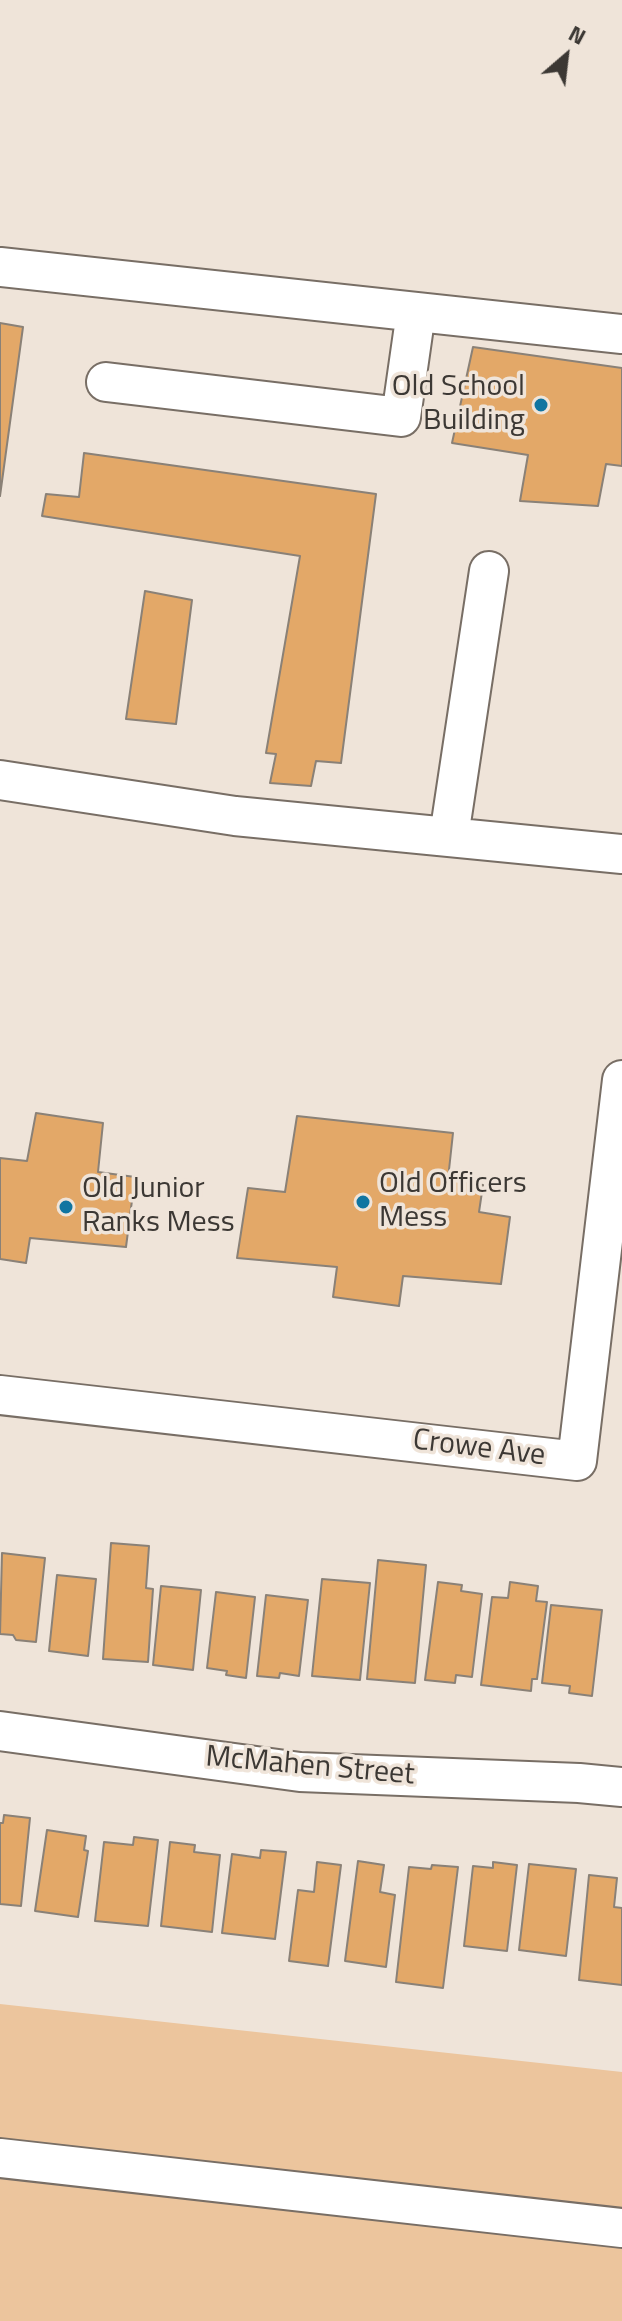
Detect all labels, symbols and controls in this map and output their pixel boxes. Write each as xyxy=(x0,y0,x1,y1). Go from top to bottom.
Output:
north arrow xyxy=(526,16,606,96)
text: N xyxy=(563,16,592,53)
place label: Old School Building xyxy=(392,370,525,440)
marker: Old School Building xyxy=(532,396,550,414)
place label: Old Officers Mess xyxy=(379,1167,527,1238)
place label: Old Junior Ranks Mess xyxy=(82,1172,235,1242)
marker: Old Officers Mess xyxy=(354,1193,372,1211)
marker: Old Junior Ranks Mess xyxy=(57,1198,75,1216)
street label: Crowe Ave xyxy=(411,1423,547,1475)
street label: McMahen Street xyxy=(204,1740,416,1794)

